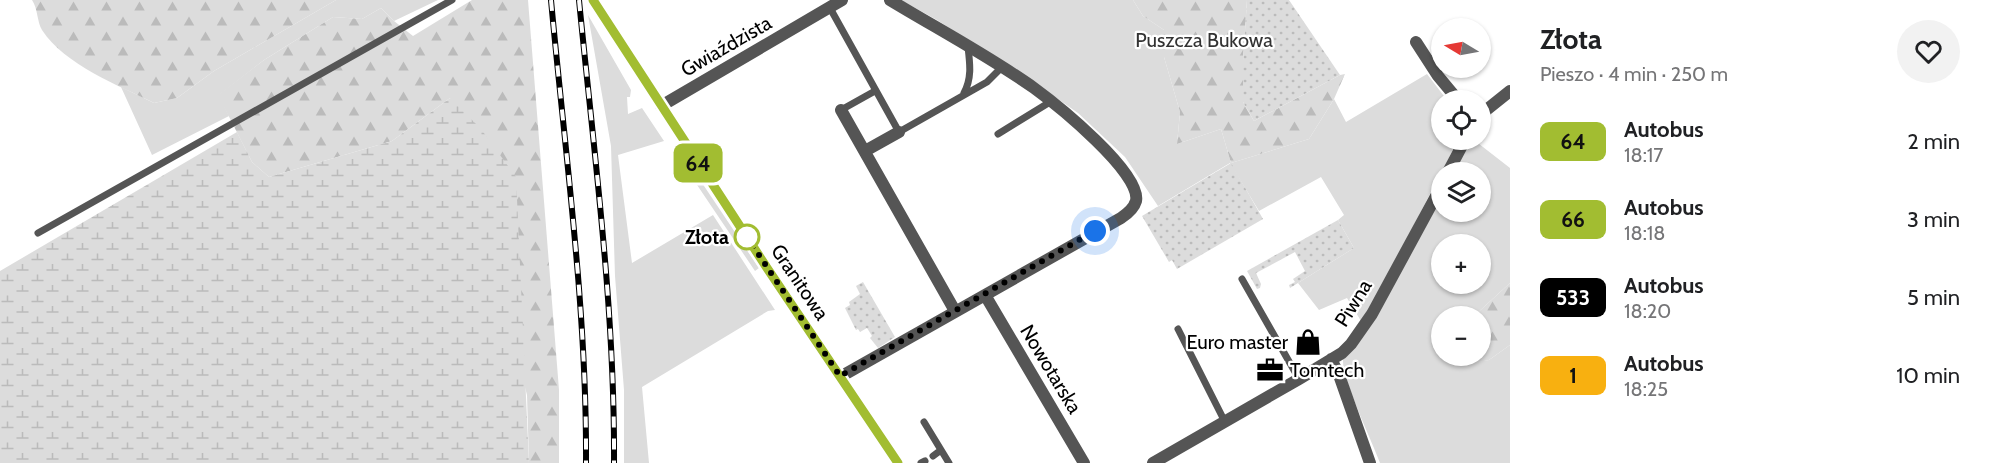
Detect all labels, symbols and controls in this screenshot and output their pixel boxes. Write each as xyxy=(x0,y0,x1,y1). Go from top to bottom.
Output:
street label: Gwiaździsta xyxy=(677,10,776,81)
north arrow xyxy=(1431,18,1491,78)
map controls xyxy=(1431,18,1491,366)
button: heart xyxy=(1897,20,1960,83)
text: Złota xyxy=(1540,22,1602,56)
park label: Puszcza Bukowa xyxy=(1135,28,1273,52)
text: Pieszo · 4 min · 250 m xyxy=(1540,62,1728,86)
button: locate xyxy=(1431,90,1491,150)
text: Autobus xyxy=(1624,116,1704,143)
text: 2 min xyxy=(1907,128,1960,155)
text: 64 xyxy=(1561,129,1585,154)
text: 18:17 xyxy=(1624,143,1663,167)
line badge: 64 xyxy=(671,144,725,182)
text: 64 xyxy=(686,151,710,176)
button: layers xyxy=(1431,162,1491,222)
text: Autobus xyxy=(1624,194,1704,221)
text: 3 min xyxy=(1907,206,1960,233)
text: 66 xyxy=(1561,207,1585,232)
your location xyxy=(1080,216,1110,246)
text: 18:18 xyxy=(1624,221,1665,245)
marker: Złota xyxy=(734,224,760,250)
place label: Złota xyxy=(685,225,729,249)
button: + xyxy=(1431,234,1491,294)
street label: Granitowa xyxy=(766,240,834,325)
text: Autobus xyxy=(1624,272,1704,299)
street label: Piwna xyxy=(1329,275,1377,331)
text: 5 min xyxy=(1907,284,1960,311)
text: 533 xyxy=(1556,285,1590,310)
text: 18:20 xyxy=(1624,299,1671,323)
button: − xyxy=(1431,306,1491,366)
street label: Nowotarska xyxy=(1015,320,1087,418)
shop icon: Euro master xyxy=(1293,327,1323,357)
place label: Euro master xyxy=(1187,330,1289,354)
text: Autobus xyxy=(1624,350,1704,377)
office icon: Tomtech xyxy=(1255,355,1285,385)
place label: Tomtech xyxy=(1290,358,1364,382)
text: 10 min xyxy=(1896,362,1960,389)
text: 1 xyxy=(1569,363,1577,388)
text: 18:25 xyxy=(1624,377,1668,401)

